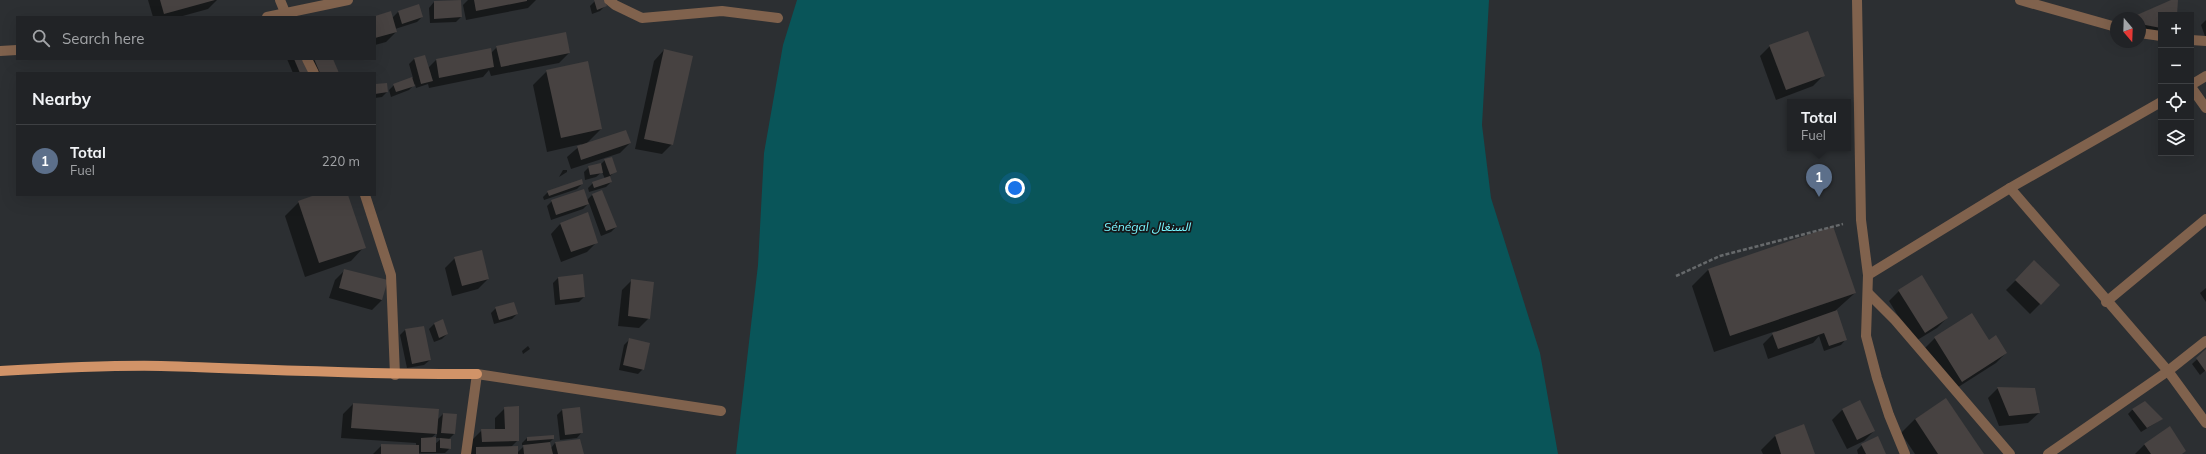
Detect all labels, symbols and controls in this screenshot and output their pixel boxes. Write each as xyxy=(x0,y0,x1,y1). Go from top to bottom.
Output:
north arrow xyxy=(2110,12,2146,48)
map controls xyxy=(2158,12,2194,156)
button: + xyxy=(2158,12,2194,48)
search box xyxy=(16,16,376,60)
icon: search xyxy=(30,27,52,49)
text: Search here xyxy=(62,29,144,48)
button: − xyxy=(2158,48,2194,84)
button: locate xyxy=(2158,84,2194,120)
text: Nearby xyxy=(32,88,91,109)
popup xyxy=(1787,99,1851,151)
text: Total xyxy=(1801,108,1837,127)
button: layers xyxy=(2158,120,2194,156)
text: Fuel xyxy=(1801,127,1826,143)
text: Total xyxy=(70,143,106,162)
text: 1 xyxy=(41,153,49,169)
text: 220 m xyxy=(322,153,360,169)
text: Fuel xyxy=(70,162,95,178)
pin: 1 xyxy=(1806,164,1832,197)
your location xyxy=(1005,178,1025,198)
water label: Sénégal السنغال xyxy=(1104,219,1191,234)

